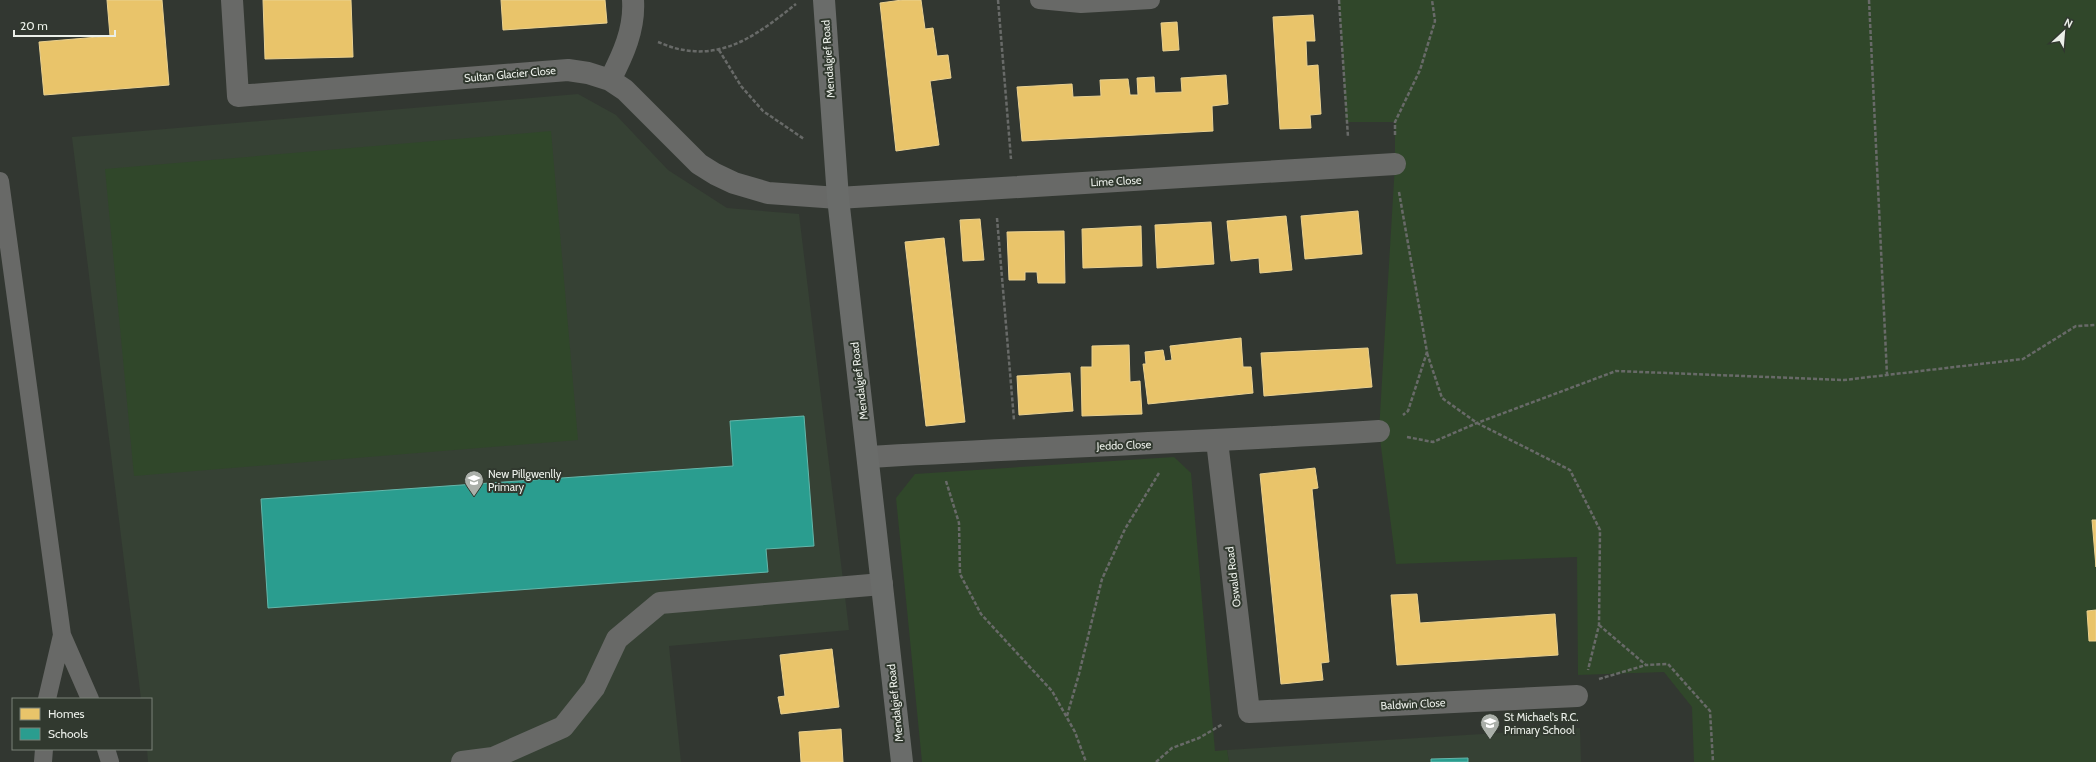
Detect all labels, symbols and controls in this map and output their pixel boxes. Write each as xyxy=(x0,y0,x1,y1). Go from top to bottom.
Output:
scale bar xyxy=(14,12,115,38)
north arrow xyxy=(2044,12,2084,52)
text: N xyxy=(2062,15,2075,31)
text: 20 m xyxy=(20,18,48,33)
street label: Mendalgief Road xyxy=(818,20,838,98)
street label: Sultan Glacier Close xyxy=(464,63,557,85)
street label: Lime Close xyxy=(1090,173,1142,189)
street label: Mendalgief Road xyxy=(847,341,871,421)
street label: Jeddo Close xyxy=(1095,437,1152,453)
place label: New Pillgwenlly Primary xyxy=(488,467,562,494)
school or university icon: New Pillgwenlly Primary xyxy=(463,469,485,497)
street label: Oswald Road xyxy=(1222,546,1244,608)
street label: Mendalgief Road xyxy=(884,663,906,743)
street label: Baldwin Close xyxy=(1380,695,1446,713)
legend xyxy=(12,698,152,750)
text: Homes xyxy=(48,706,85,721)
place label: St Michael's R.C. Primary School xyxy=(1504,710,1579,737)
school or university icon: St Michael's R.C. Primary School xyxy=(1479,712,1501,740)
text: Schools xyxy=(48,726,88,741)

